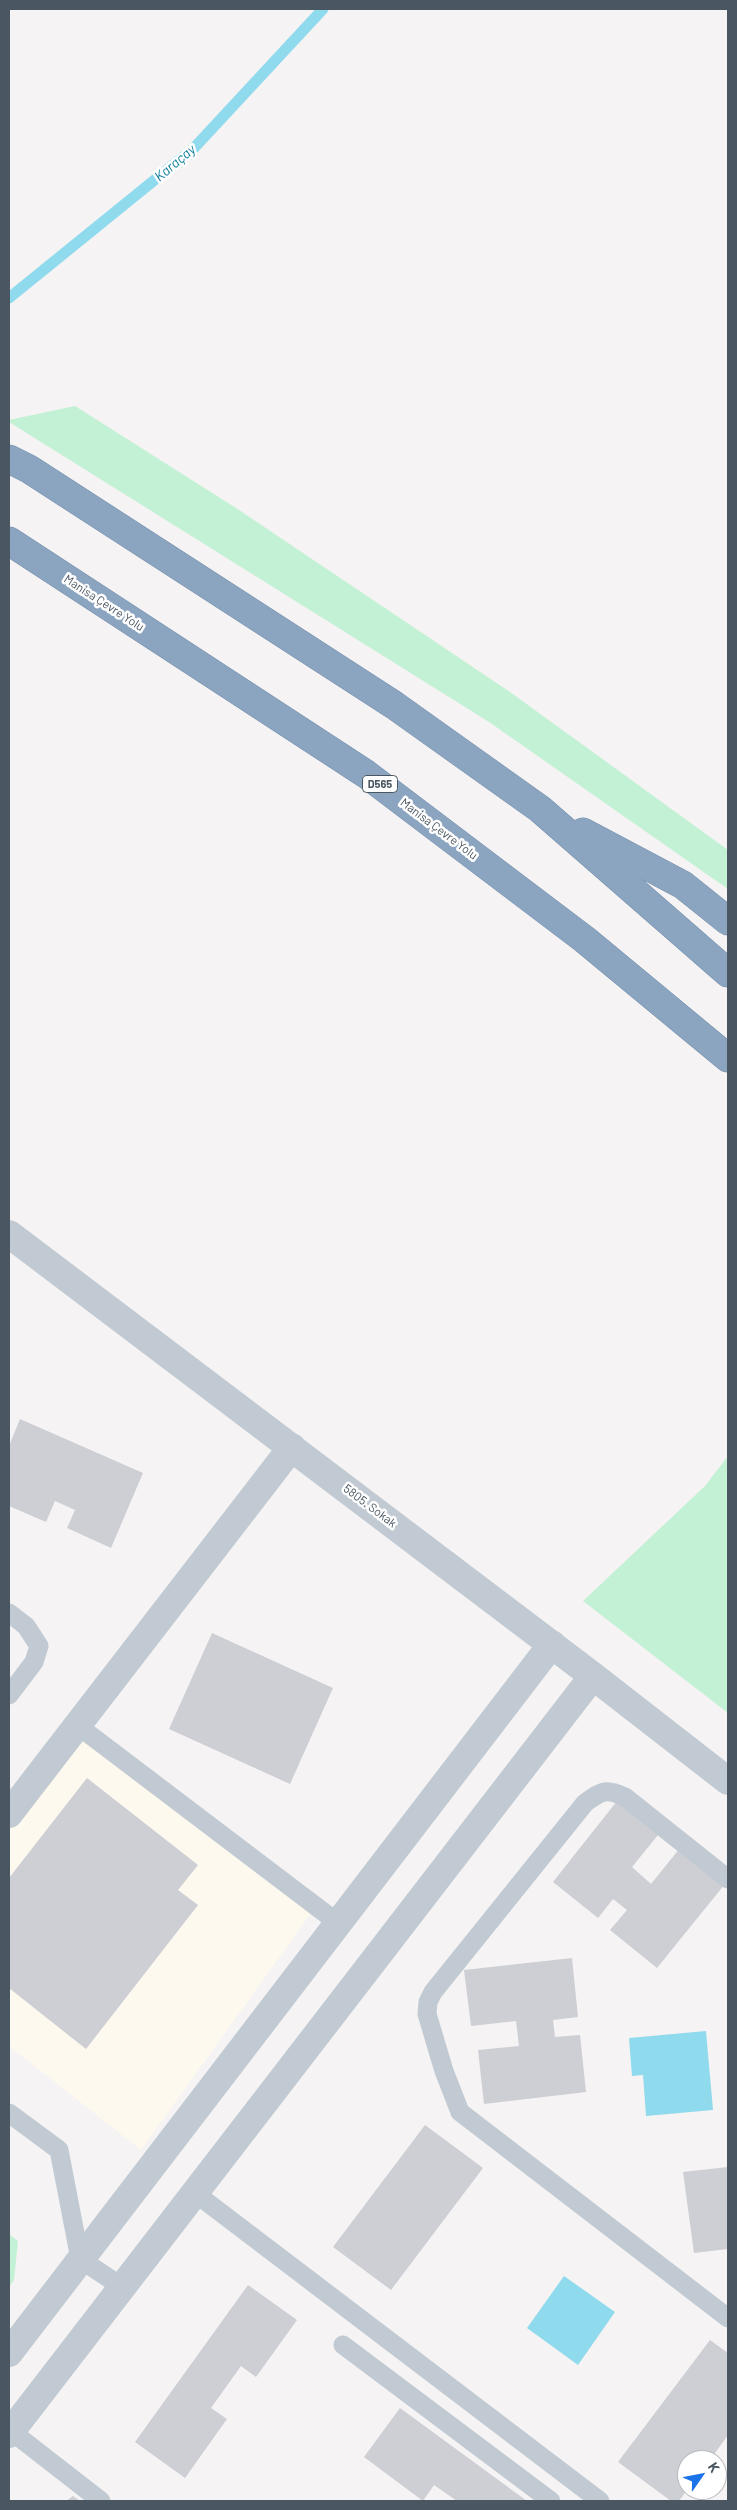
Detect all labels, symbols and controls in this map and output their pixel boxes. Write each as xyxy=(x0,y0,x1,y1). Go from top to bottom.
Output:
water label: Karaçay xyxy=(151,141,199,185)
street label: Manisa Çevre Yolu xyxy=(61,572,147,634)
road number: D565 xyxy=(362,776,398,792)
street label: Manisa Çevre Yolu xyxy=(398,795,480,863)
street label: 5805. Sokak xyxy=(341,1481,399,1531)
north arrow xyxy=(677,2450,727,2500)
text: K xyxy=(705,2459,724,2475)

